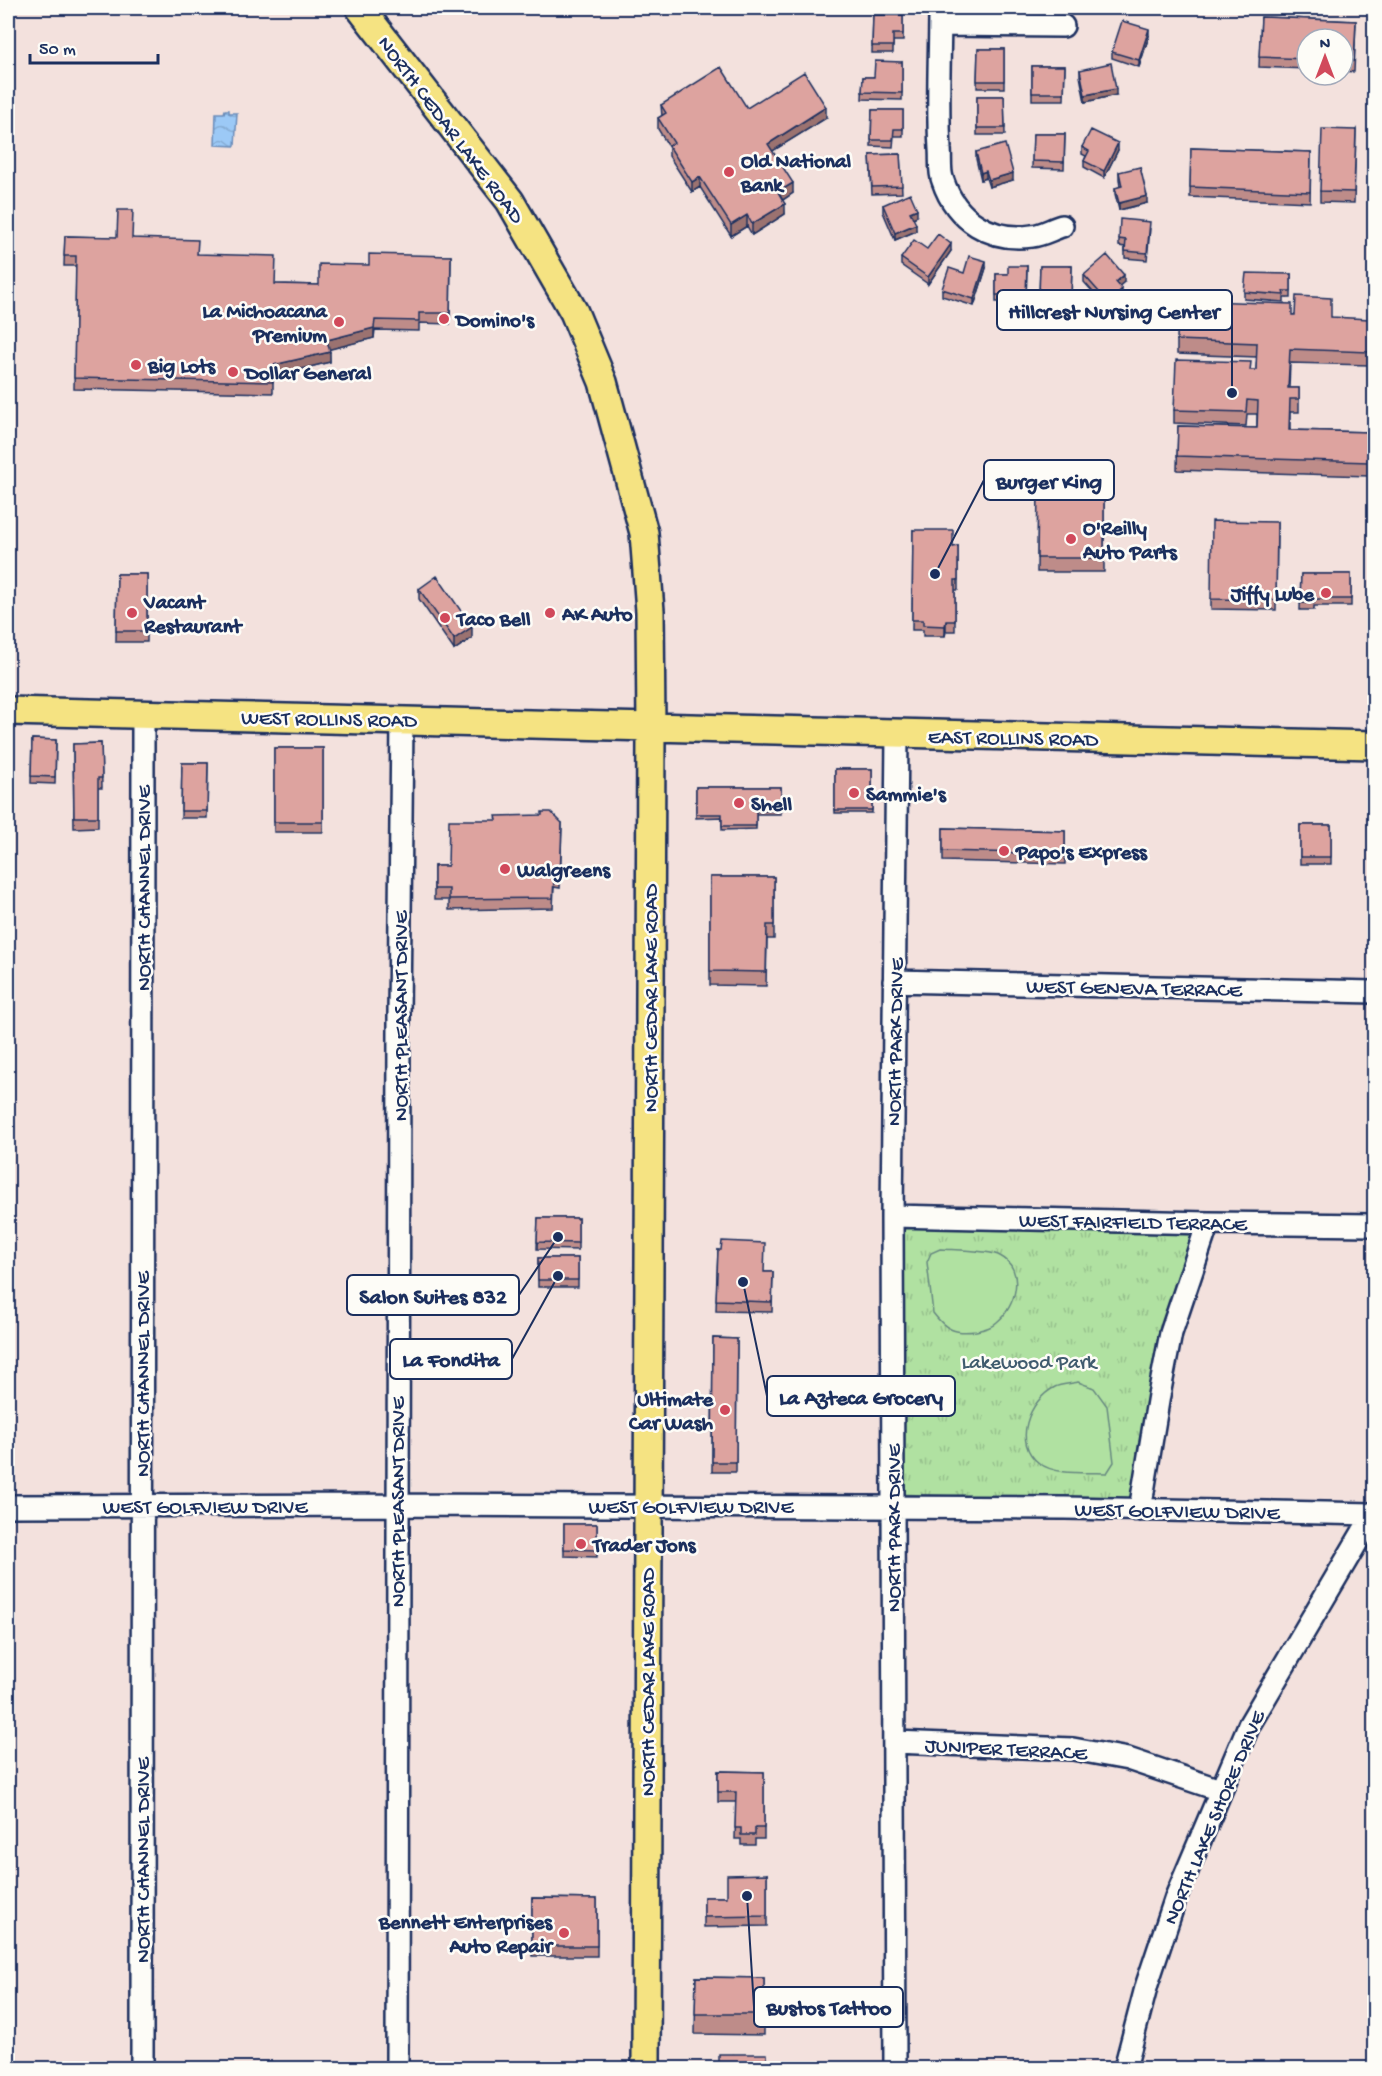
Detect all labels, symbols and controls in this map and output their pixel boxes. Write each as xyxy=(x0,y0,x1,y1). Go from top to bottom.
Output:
scale bar xyxy=(30,27,158,65)
north arrow xyxy=(1295,27,1355,87)
street label: NORTH CEDAR LAKE ROAD xyxy=(371,32,528,230)
text: N xyxy=(1320,36,1331,55)
text: 50 m xyxy=(39,40,76,61)
place label: Old National Bank xyxy=(740,151,852,200)
marker: Old National Bank xyxy=(722,165,736,179)
callout: Hillcrest Nursing Center xyxy=(997,290,1232,330)
place label: La Michoacana Premium xyxy=(202,301,328,350)
text: Hillcrest Nursing Center xyxy=(1008,301,1222,327)
place label: Domino's xyxy=(454,310,535,335)
marker: Domino's xyxy=(437,312,451,326)
marker: La Michoacana Premium xyxy=(332,315,346,329)
place label: Big Lots xyxy=(147,356,216,381)
marker: Big Lots xyxy=(129,358,143,372)
place label: Dollar General xyxy=(243,363,372,388)
marker: Dollar General xyxy=(226,365,240,379)
callout: Burger King xyxy=(984,460,1114,500)
text: Burger King xyxy=(995,471,1103,497)
place label: O'Reilly Auto Parts xyxy=(1082,518,1178,567)
marker: O'Reilly Auto Parts xyxy=(1064,532,1078,546)
place label: Jiffy Lube xyxy=(1230,584,1315,609)
marker: Jiffy Lube xyxy=(1319,586,1333,600)
place label: Vacant Restaurant xyxy=(143,592,244,641)
place label: AK Auto xyxy=(561,604,633,629)
marker: Vacant Restaurant xyxy=(125,606,139,620)
marker: AK Auto xyxy=(543,606,557,620)
place label: Taco Bell xyxy=(455,609,531,634)
marker: Taco Bell xyxy=(438,611,452,625)
street label: WEST ROLLINS ROAD xyxy=(241,707,417,736)
street label: EAST ROLLINS ROAD xyxy=(927,727,1099,754)
street label: NORTH CHANNEL DRIVE xyxy=(134,784,159,991)
place label: Sammie's xyxy=(866,784,947,809)
marker: Sammie's xyxy=(847,786,861,800)
place label: Shell xyxy=(751,794,792,819)
marker: Shell xyxy=(732,796,746,810)
place label: Papo's Express xyxy=(1015,842,1148,867)
marker: Papo's Express xyxy=(997,844,1011,858)
place label: Walgreens xyxy=(516,860,611,885)
marker: Walgreens xyxy=(498,862,512,876)
street label: NORTH CEDAR LAKE ROAD xyxy=(641,884,666,1112)
street label: NORTH PLEASANT DRIVE xyxy=(391,910,416,1121)
street label: NORTH PARK DRIVE xyxy=(884,957,911,1126)
street label: WEST GENEVA TERRACE xyxy=(1026,976,1243,1005)
street label: WEST FAIRFIELD TERRACE xyxy=(1019,1210,1248,1239)
street label: NORTH CHANNEL DRIVE xyxy=(133,1270,158,1477)
callout: Salon Suites 832 xyxy=(347,1275,519,1315)
text: Salon Suites 832 xyxy=(359,1286,507,1312)
callout: La Fondita xyxy=(390,1339,512,1379)
text: La Fondita xyxy=(402,1349,502,1375)
park label: Lakewood Park xyxy=(962,1352,1099,1377)
callout: La Azteca Grocery xyxy=(767,1376,955,1416)
text: La Azteca Grocery xyxy=(779,1387,943,1413)
place label: Ultimate Car Wash xyxy=(628,1389,714,1438)
street label: NORTH PLEASANT DRIVE xyxy=(388,1396,413,1607)
marker: Ultimate Car Wash xyxy=(718,1403,732,1417)
street label: NORTH PARK DRIVE xyxy=(884,1443,909,1612)
street label: WEST GOLFVIEW DRIVE xyxy=(102,1497,309,1522)
street label: WEST GOLFVIEW DRIVE xyxy=(588,1497,795,1522)
street label: WEST GOLFVIEW DRIVE xyxy=(1074,1499,1281,1528)
place label: Trader Jons xyxy=(591,1535,697,1560)
marker: Trader Jons xyxy=(574,1537,588,1551)
street label: NORTH CEDAR LAKE ROAD xyxy=(638,1568,663,1796)
street label: NORTH LAKE SHORE DRIVE xyxy=(1160,1707,1273,1929)
street label: JUNIPER TERRACE xyxy=(924,1735,1089,1768)
street label: NORTH CHANNEL DRIVE xyxy=(133,1756,158,1963)
place label: Bennett Enterprises Auto Repair xyxy=(378,1912,555,1961)
marker: Bennett Enterprises Auto Repair xyxy=(557,1926,571,1940)
callout: Bustos Tattoo xyxy=(754,1987,903,2027)
text: Bustos Tattoo xyxy=(766,1997,892,2023)

